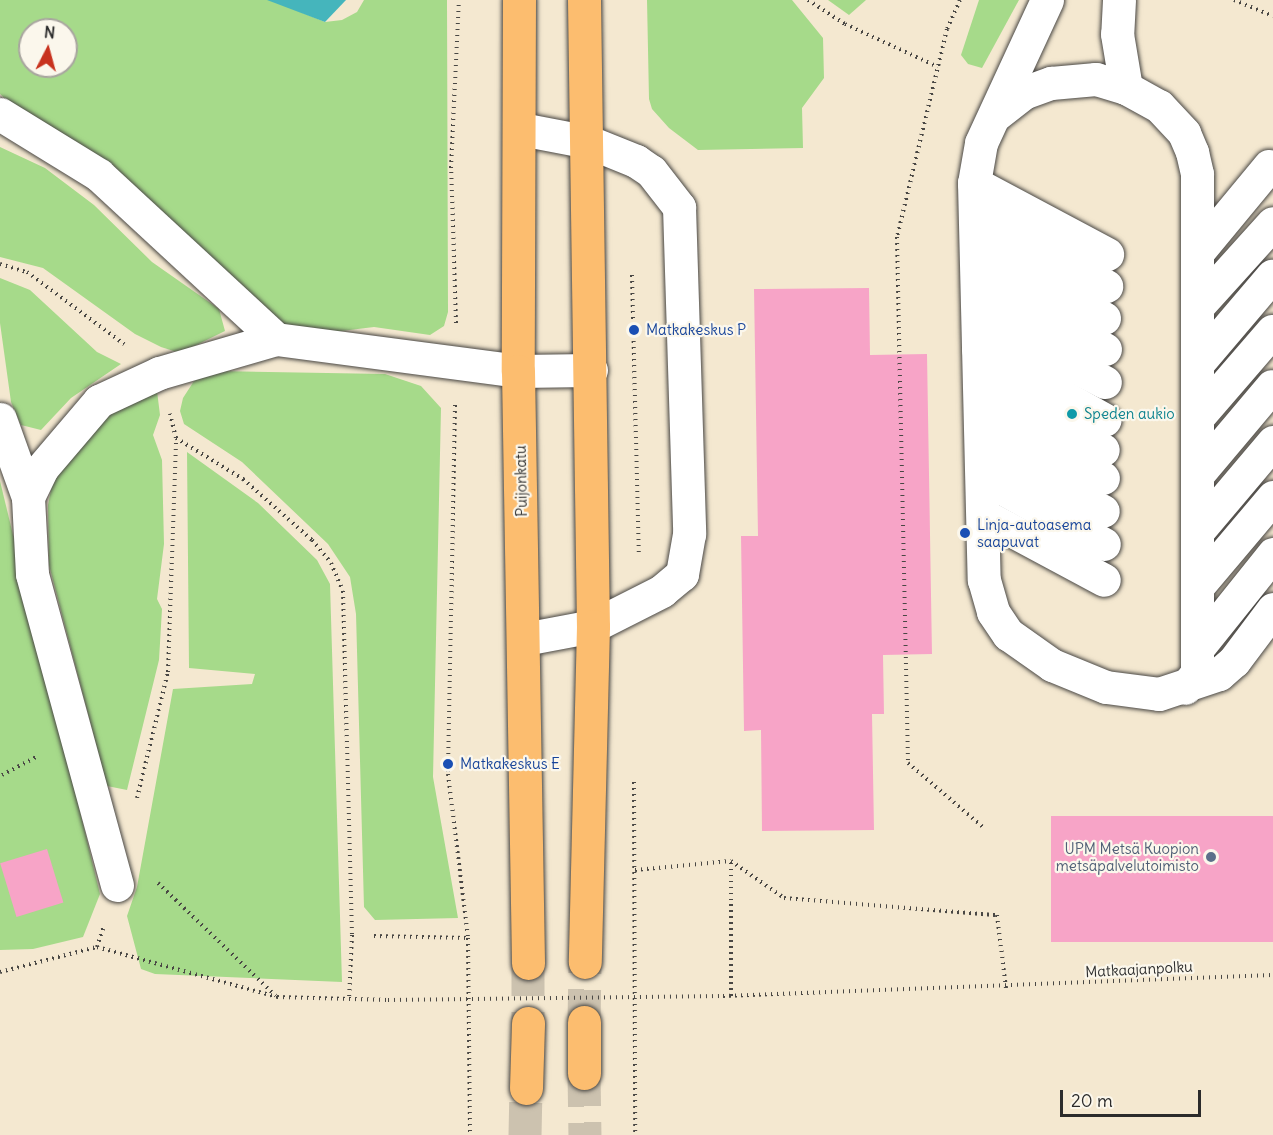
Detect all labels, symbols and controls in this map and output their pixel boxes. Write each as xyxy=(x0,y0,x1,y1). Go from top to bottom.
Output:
north arrow xyxy=(18,18,78,78)
text: N xyxy=(43,22,56,43)
place label: Matkakeskus P xyxy=(646,321,746,339)
marker: Matkakeskus P xyxy=(627,323,641,337)
place label: Speden aukio xyxy=(1084,405,1175,423)
marker: Speden aukio xyxy=(1065,407,1079,421)
street label: Puijonkatu xyxy=(511,445,531,517)
place label: Linja-autoasema saapuvat xyxy=(977,515,1091,550)
marker: Linja-autoasema saapuvat xyxy=(958,526,972,540)
place label: Matkakeskus E xyxy=(460,755,560,773)
marker: Matkakeskus E xyxy=(441,757,455,771)
place label: UPM Metsä Kuopion metsäpalvelutoimisto xyxy=(1056,839,1199,874)
marker: UPM Metsä Kuopion metsäpalvelutoimisto xyxy=(1204,850,1218,864)
street label: Matkaajanpolku xyxy=(1085,957,1193,981)
scale bar xyxy=(1063,1078,1204,1116)
text: 20 m xyxy=(1071,1089,1113,1112)

